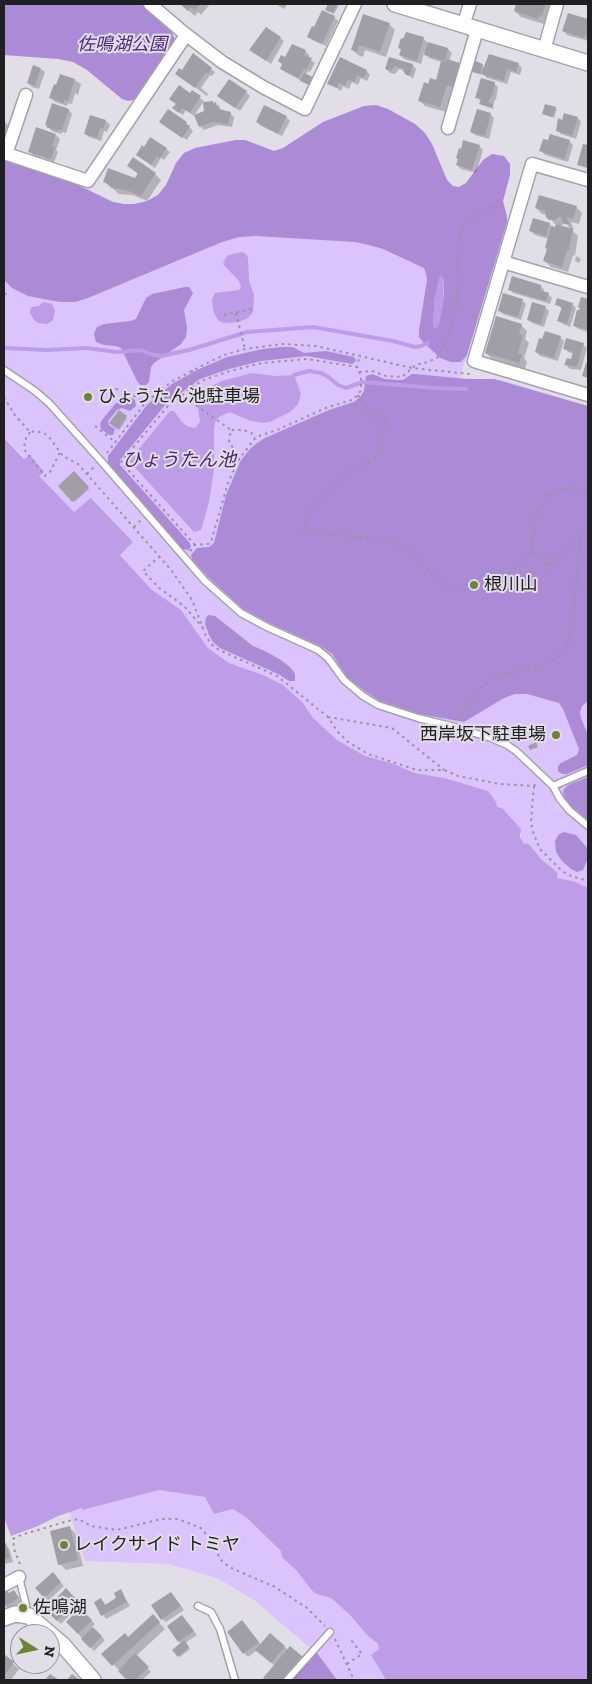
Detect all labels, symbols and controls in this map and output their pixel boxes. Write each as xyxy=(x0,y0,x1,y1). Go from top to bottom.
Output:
park label: 佐鳴湖公園 xyxy=(77,34,167,56)
place label: ひょうたん池駐車場 xyxy=(98,386,260,408)
marker: ひょうたん池駐車場 xyxy=(82,391,94,403)
water label: ひょうたん池 xyxy=(122,450,236,472)
place label: 根川山 xyxy=(484,574,538,596)
marker: 根川山 xyxy=(468,579,480,591)
place label: 西岸坂下駐車場 xyxy=(420,724,546,746)
marker: 西岸坂下駐車場 xyxy=(550,729,562,741)
place label: レイクサイド トミヤ xyxy=(74,1534,240,1556)
marker: レイクサイド トミヤ xyxy=(58,1539,70,1551)
place label: 佐鳴湖 xyxy=(33,1597,87,1619)
marker: 佐鳴湖 xyxy=(17,1602,29,1614)
north arrow xyxy=(10,1624,60,1674)
text: N xyxy=(40,1645,59,1658)

